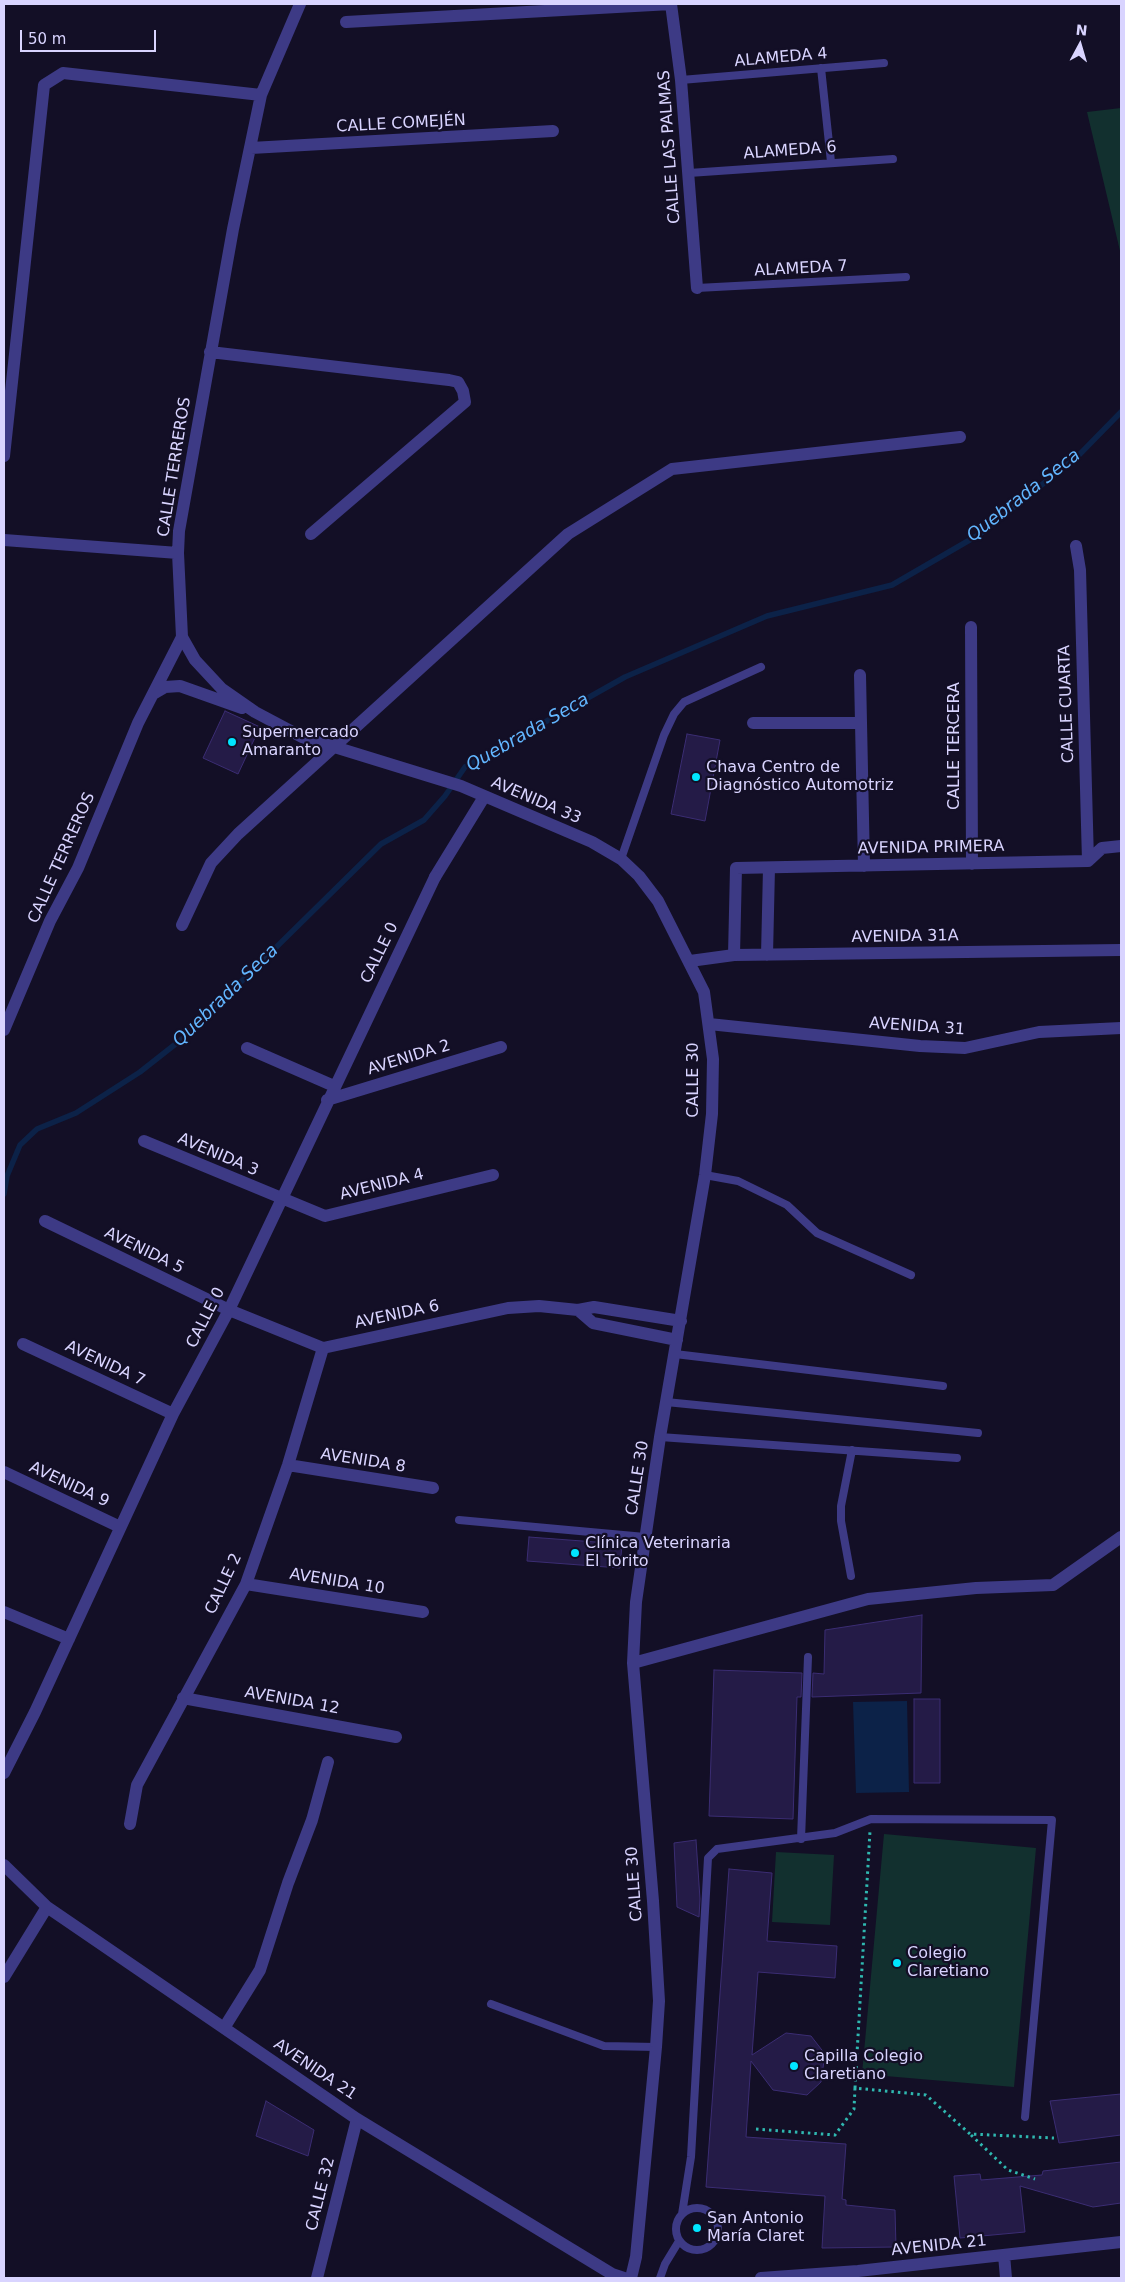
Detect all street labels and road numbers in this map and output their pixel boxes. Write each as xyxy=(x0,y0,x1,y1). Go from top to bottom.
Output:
street label: ALAMEDA 4 xyxy=(734,44,828,72)
street label: CALLE LAS PALMAS xyxy=(655,70,685,224)
street label: CALLE COMEJÉN xyxy=(336,111,466,137)
street label: ALAMEDA 6 xyxy=(743,138,837,164)
street label: ALAMEDA 7 xyxy=(754,257,848,281)
street label: CALLE TERREROS xyxy=(154,396,196,538)
street label: CALLE CUARTA xyxy=(1055,645,1079,763)
street label: CALLE TERCERA xyxy=(945,682,965,810)
street label: AVENIDA 33 xyxy=(488,773,584,829)
street label: CALLE TERREROS xyxy=(25,790,99,926)
street label: AVENIDA PRIMERA xyxy=(858,837,1004,859)
street label: CALLE 0 xyxy=(357,919,403,987)
street label: AVENIDA 31A xyxy=(851,926,959,948)
street label: AVENIDA 31 xyxy=(868,1014,966,1040)
street label: AVENIDA 2 xyxy=(365,1036,453,1080)
street label: CALLE 30 xyxy=(684,1042,704,1118)
street label: AVENIDA 3 xyxy=(175,1129,261,1181)
street label: AVENIDA 4 xyxy=(338,1165,426,1205)
street label: AVENIDA 5 xyxy=(101,1224,187,1278)
street label: CALLE 0 xyxy=(183,1285,229,1351)
street label: AVENIDA 6 xyxy=(353,1297,441,1333)
street label: AVENIDA 7 xyxy=(62,1337,148,1391)
street label: CALLE 30 xyxy=(623,1439,653,1517)
street label: AVENIDA 8 xyxy=(319,1445,407,1477)
street label: AVENIDA 9 xyxy=(26,1458,112,1512)
street label: CALLE 2 xyxy=(201,1550,247,1618)
street label: AVENIDA 10 xyxy=(288,1565,386,1599)
street label: AVENIDA 12 xyxy=(243,1683,341,1719)
street label: CALLE 30 xyxy=(623,1846,647,1922)
street label: AVENIDA 21 xyxy=(270,2035,360,2105)
street label: CALLE 32 xyxy=(303,2155,339,2233)
street label: AVENIDA 21 xyxy=(890,2231,988,2261)

